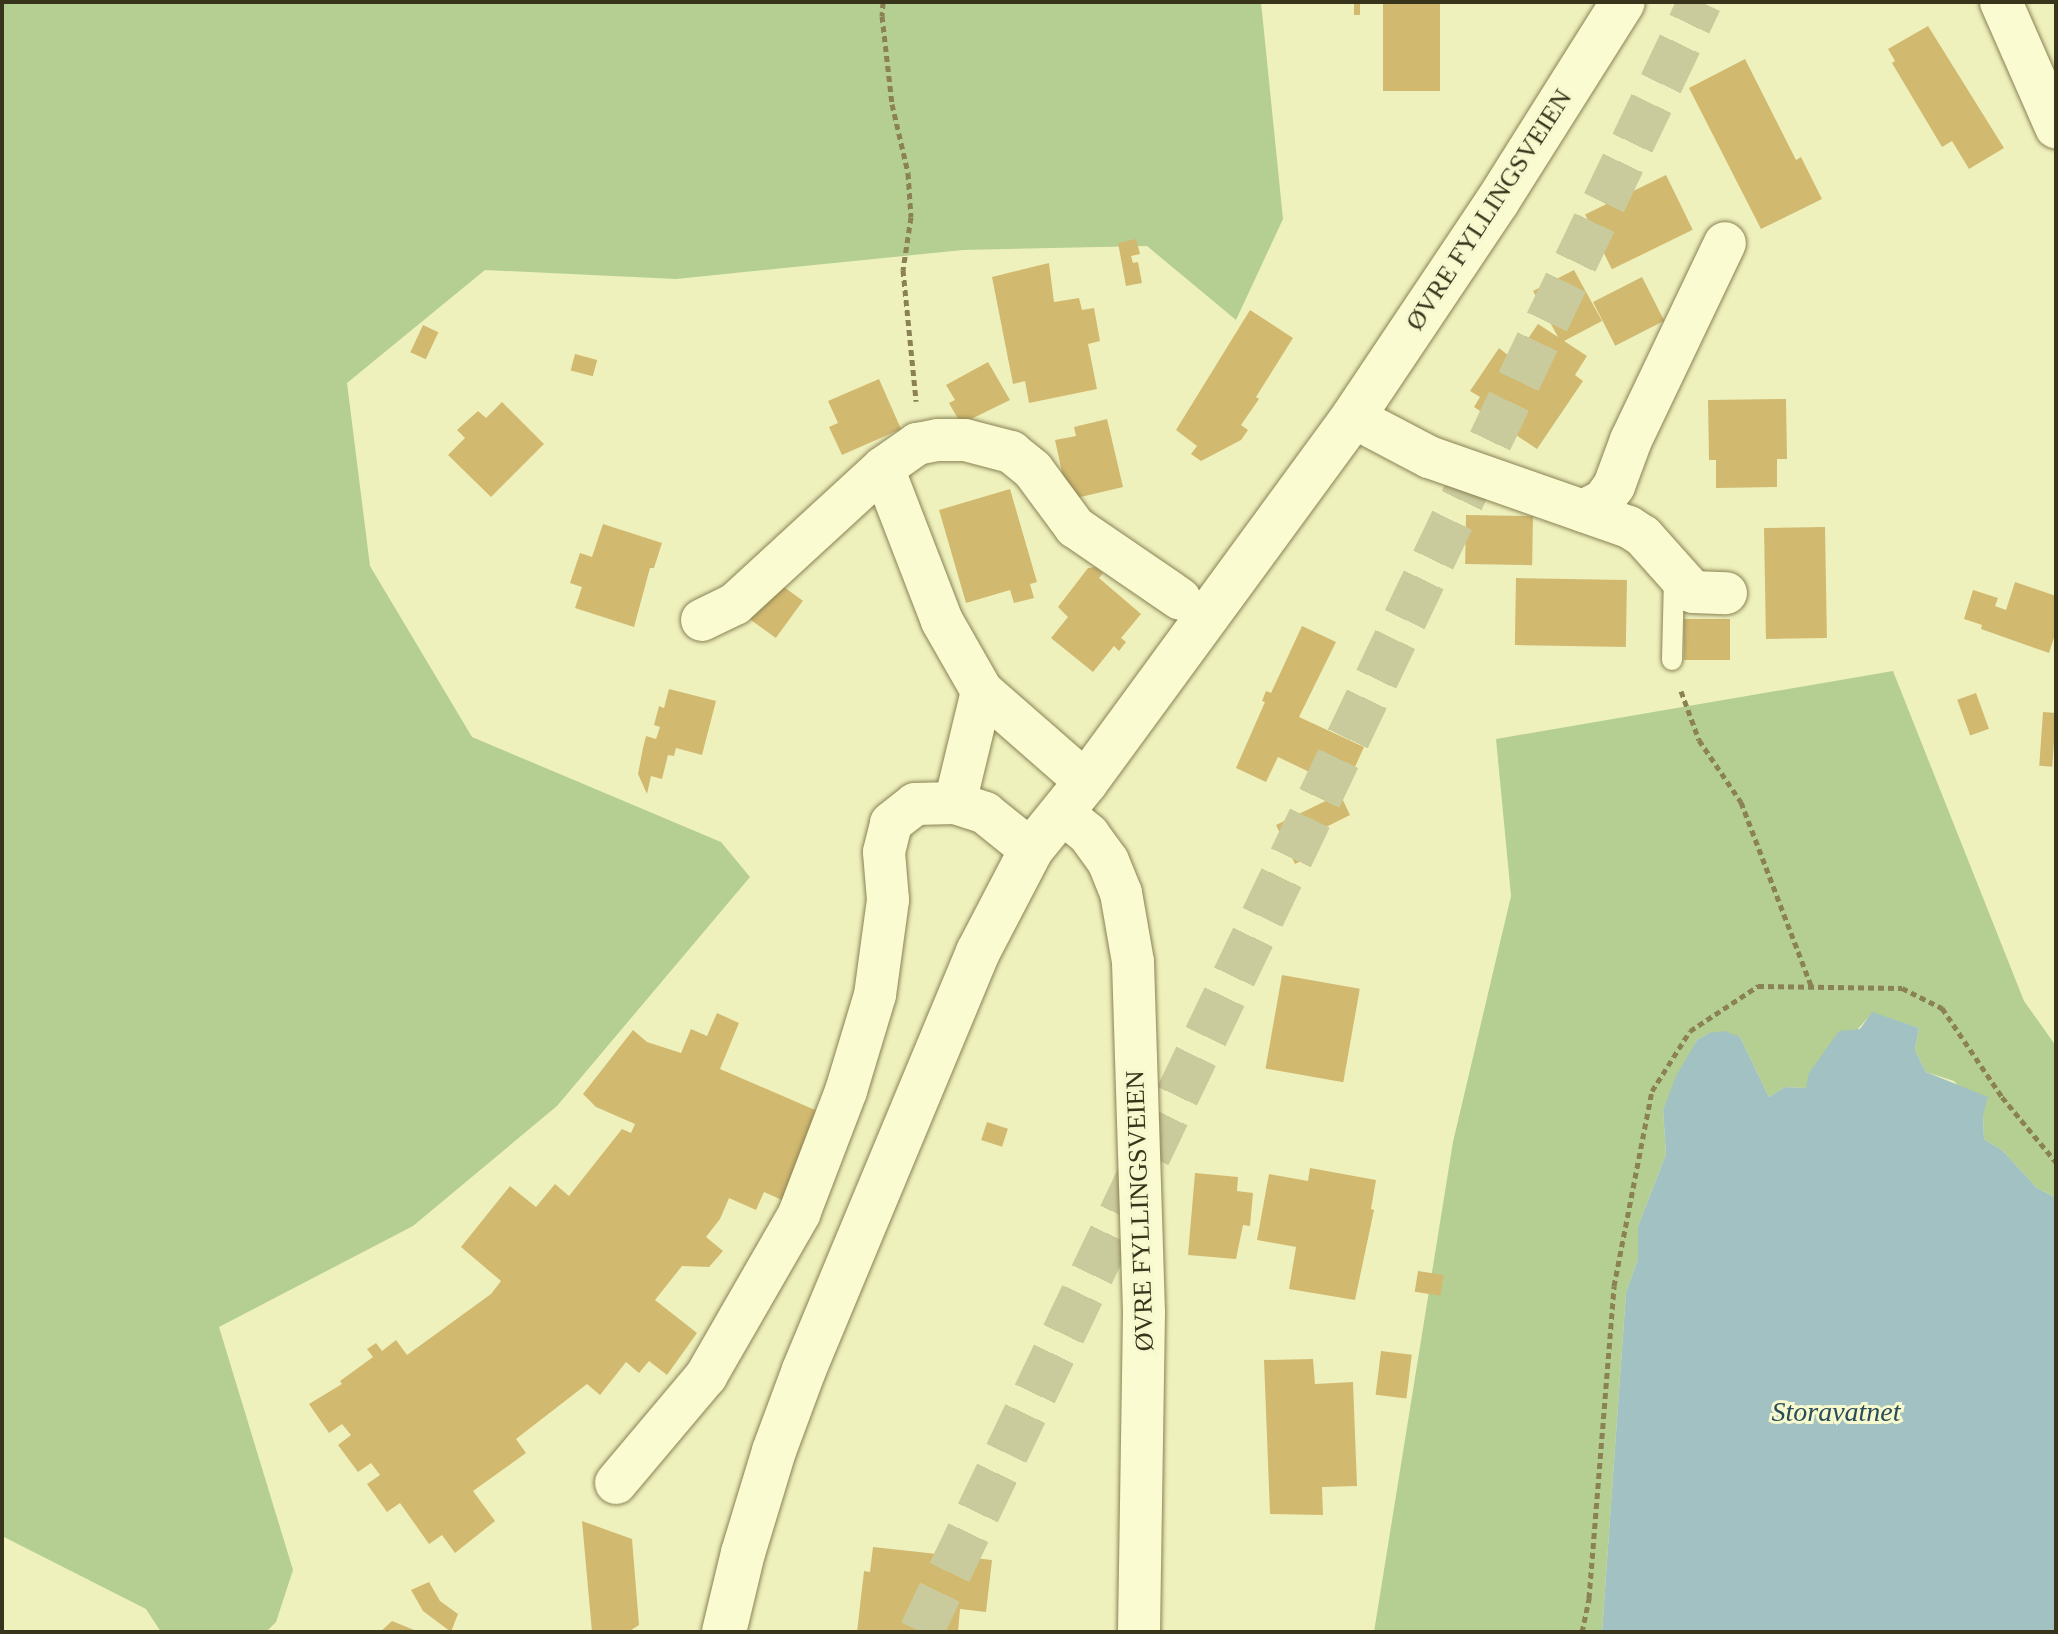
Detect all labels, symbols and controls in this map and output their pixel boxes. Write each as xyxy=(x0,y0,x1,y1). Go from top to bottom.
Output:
street label: ØVRE FYLLINGSVEIEN xyxy=(1399,84,1579,336)
street label: ØVRE FYLLINGSVEIEN xyxy=(1120,1070,1160,1352)
water label: Storavatnet xyxy=(1771,1395,1901,1429)

